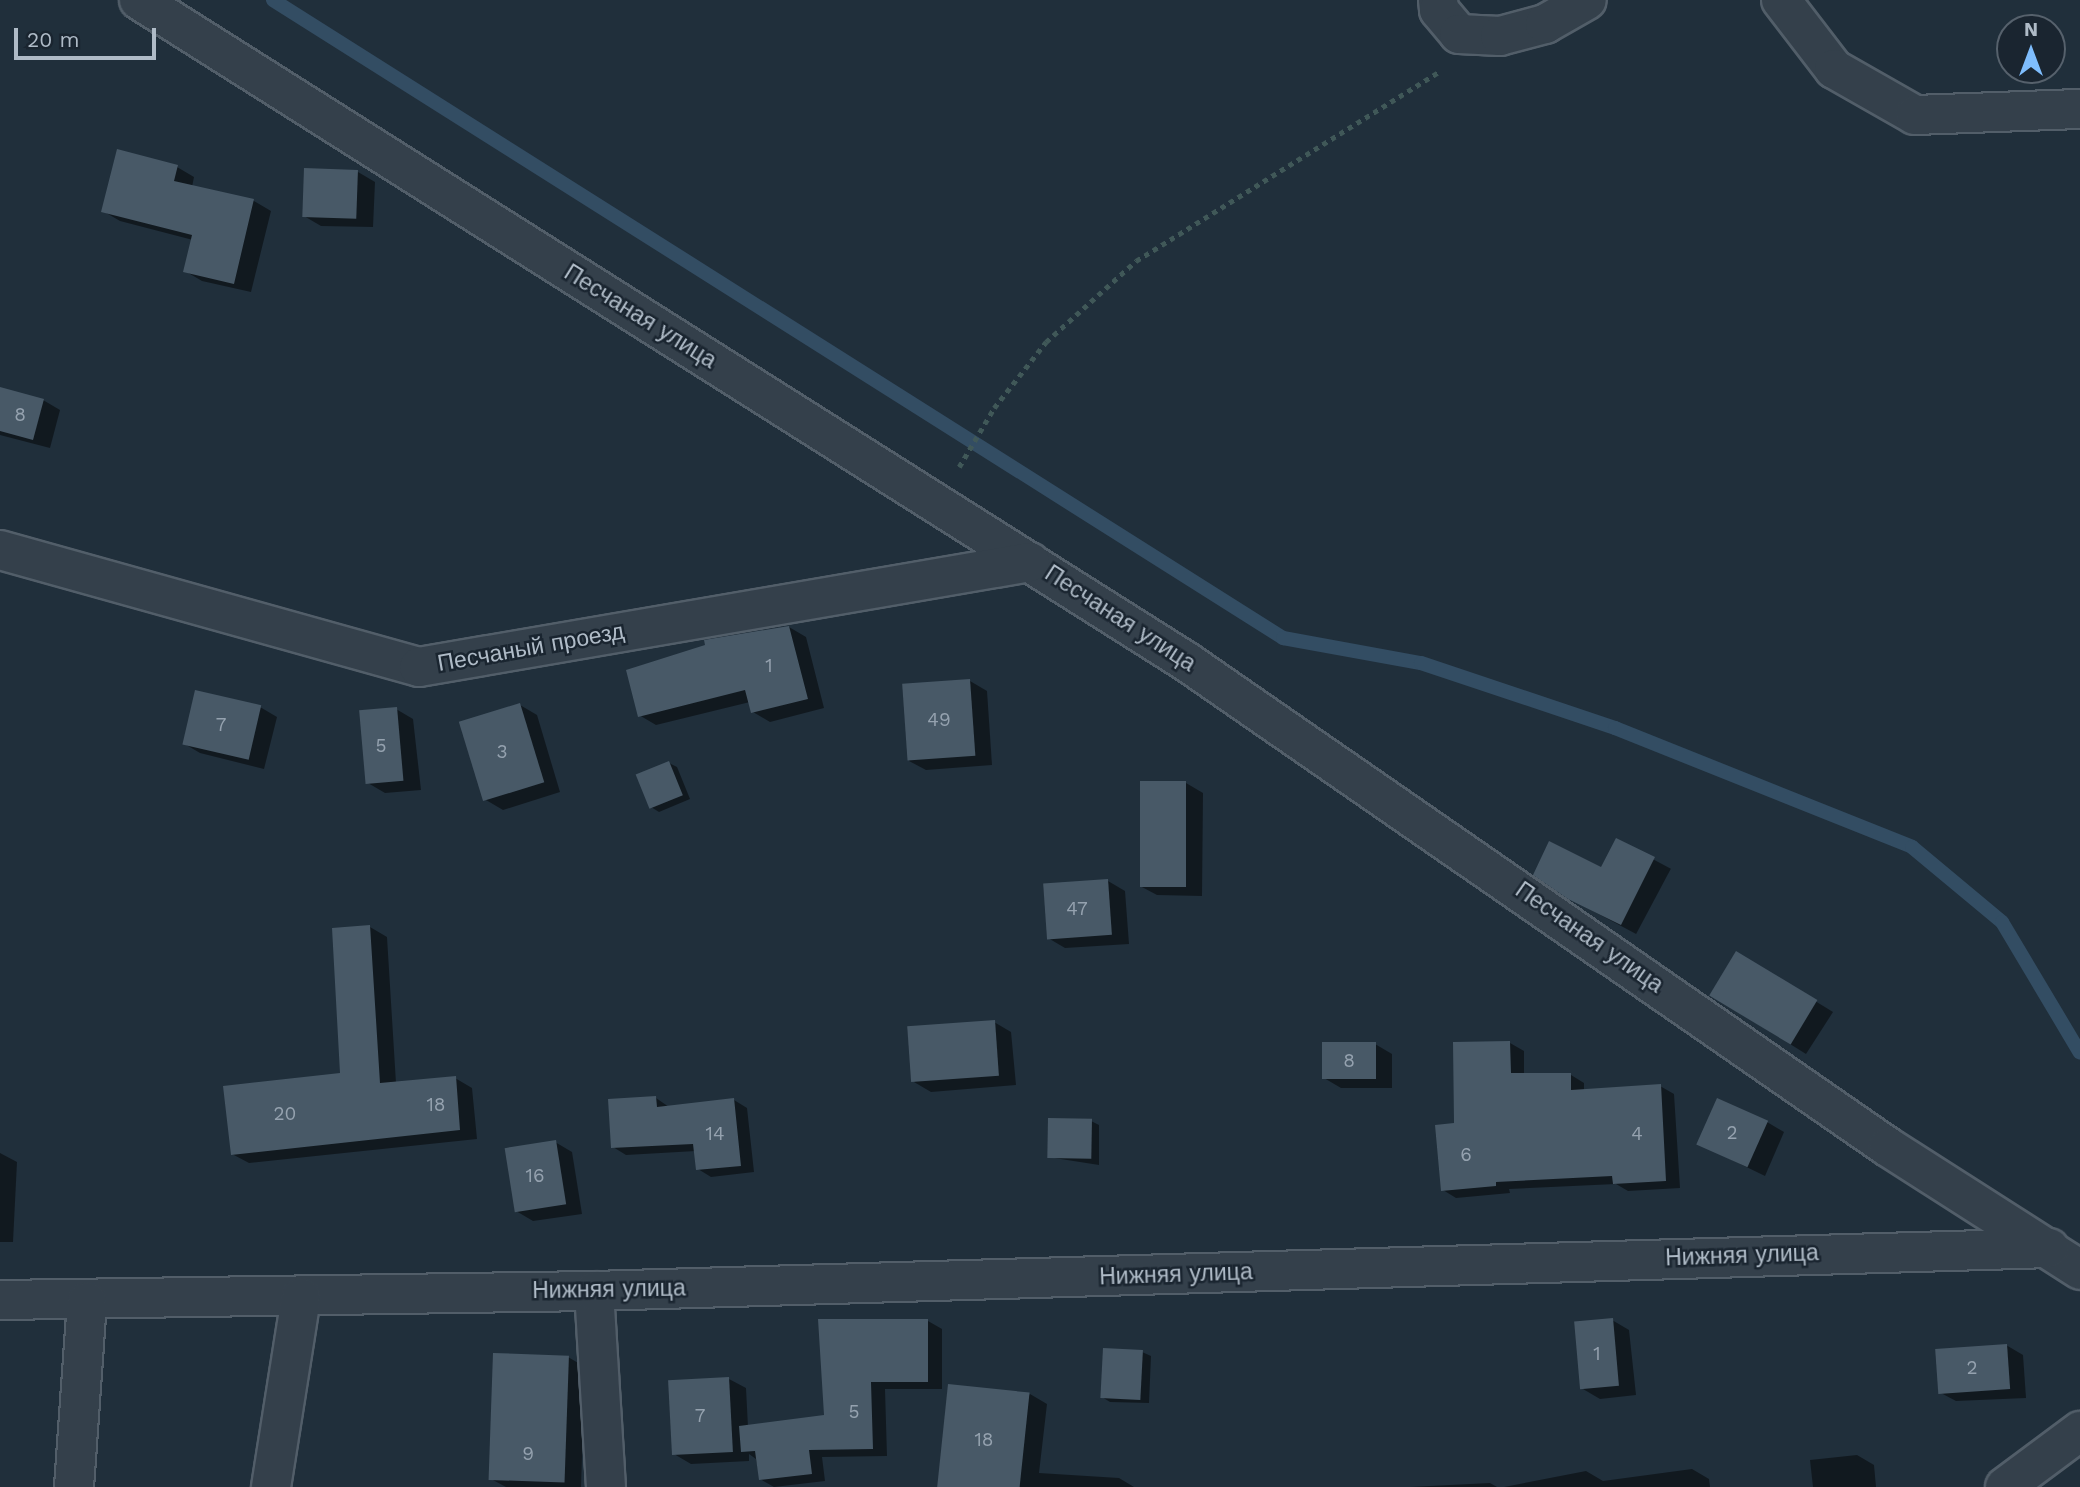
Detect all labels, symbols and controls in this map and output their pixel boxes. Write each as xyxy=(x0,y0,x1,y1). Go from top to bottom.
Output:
scale bar xyxy=(18,14,159,58)
north arrow xyxy=(1996,14,2066,84)
text: N xyxy=(2024,18,2038,41)
text: 20 m xyxy=(27,27,79,52)
street label: Песчаная улица xyxy=(559,259,721,375)
house number: 8 xyxy=(14,404,26,426)
street label: Песчаная улица xyxy=(1039,560,1201,678)
street label: Песчаный проезд xyxy=(436,618,626,678)
house number: 1 xyxy=(765,655,773,677)
house number: 49 xyxy=(927,709,951,731)
house number: 7 xyxy=(216,714,226,736)
house number: 5 xyxy=(375,735,387,757)
house number: 3 xyxy=(496,741,508,763)
street label: Песчаная улица xyxy=(1510,877,1668,999)
house number: 47 xyxy=(1066,898,1088,920)
house number: 8 xyxy=(1343,1050,1355,1072)
house number: 18 xyxy=(426,1094,446,1116)
house number: 20 xyxy=(274,1103,296,1125)
house number: 2 xyxy=(1726,1122,1738,1144)
house number: 14 xyxy=(705,1123,725,1145)
house number: 4 xyxy=(1631,1123,1643,1145)
house number: 6 xyxy=(1460,1144,1472,1166)
house number: 16 xyxy=(526,1165,544,1187)
street label: Нижняя улица xyxy=(1665,1240,1819,1272)
street label: Нижняя улица xyxy=(1099,1259,1253,1291)
street label: Нижняя улица xyxy=(532,1275,686,1305)
house number: 1 xyxy=(1593,1343,1601,1365)
house number: 2 xyxy=(1966,1357,1978,1379)
house number: 5 xyxy=(848,1401,860,1423)
house number: 7 xyxy=(695,1405,705,1427)
house number: 18 xyxy=(974,1429,994,1451)
house number: 9 xyxy=(522,1443,534,1465)

